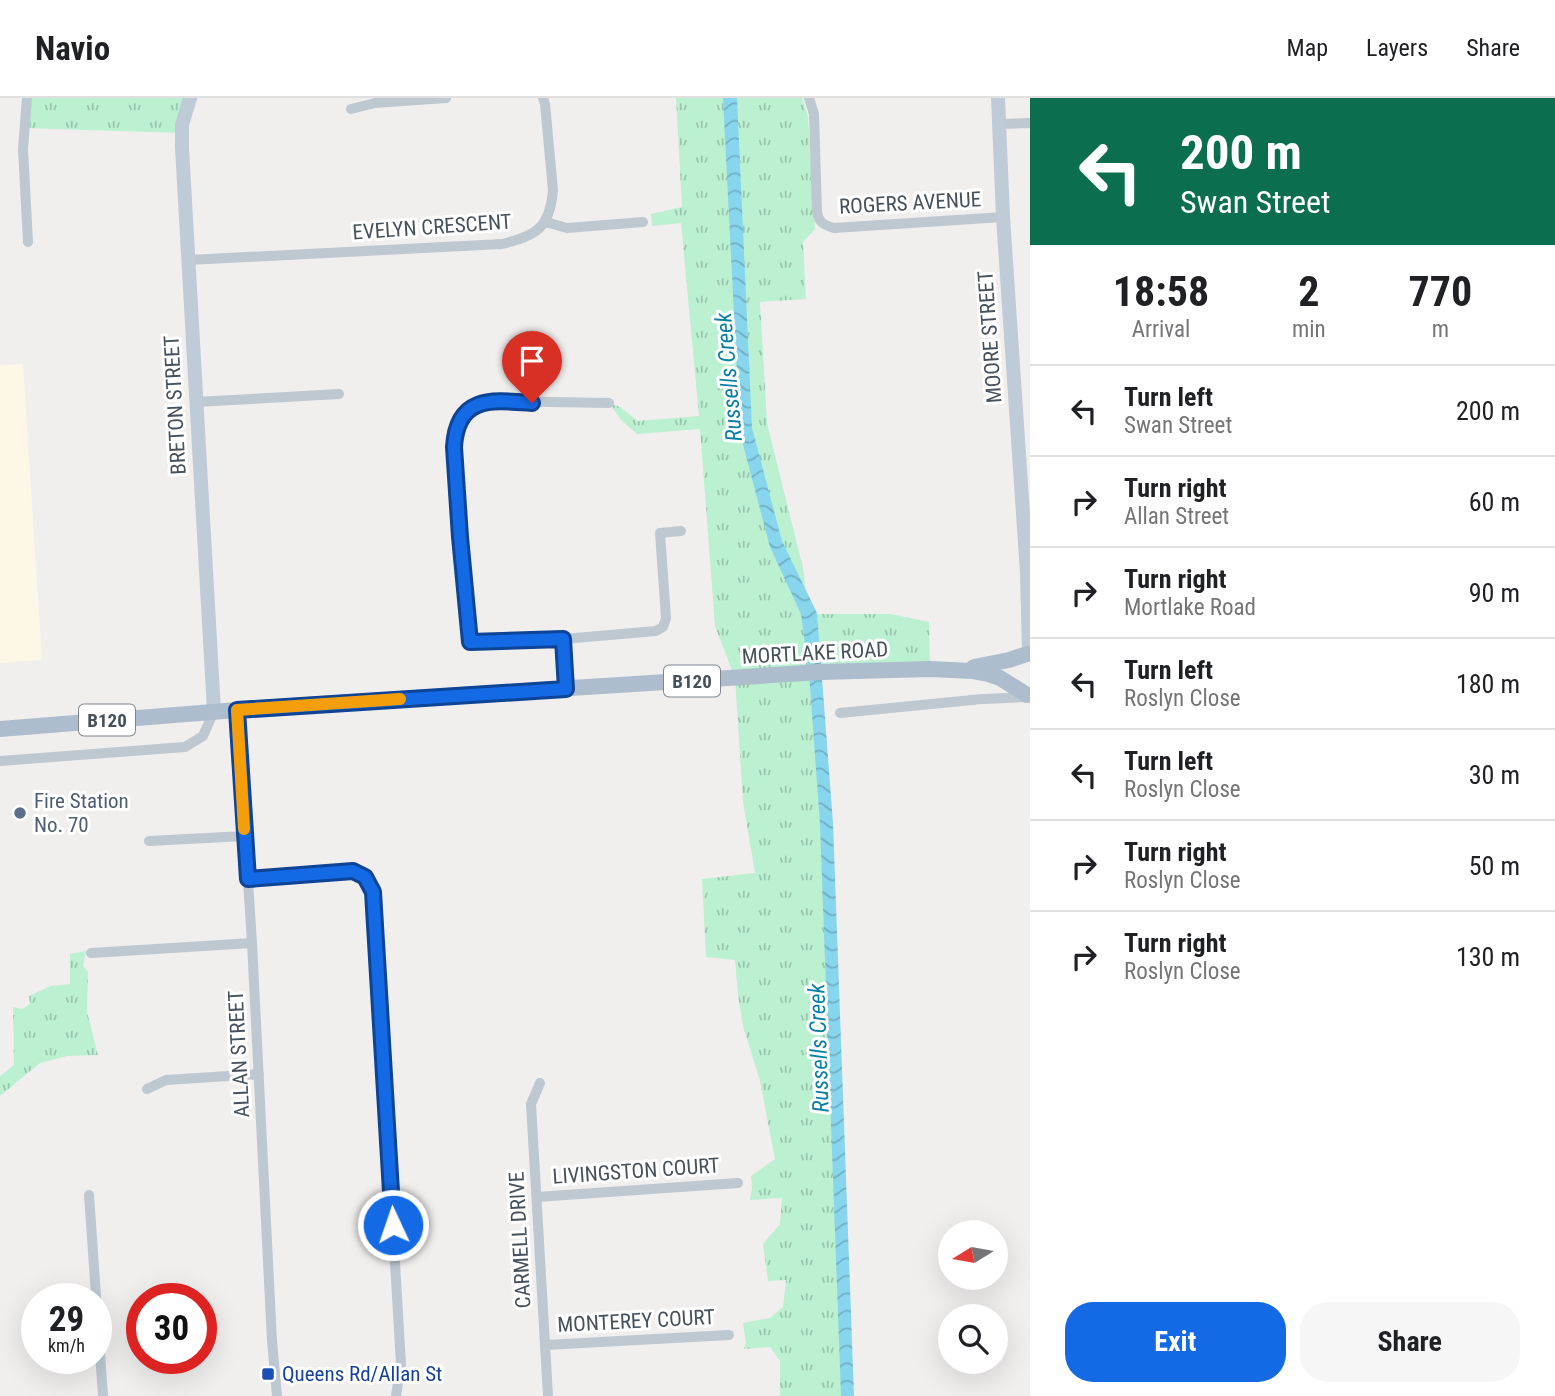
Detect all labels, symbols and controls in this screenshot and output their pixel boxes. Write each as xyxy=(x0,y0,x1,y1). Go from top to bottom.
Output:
text: Navio xyxy=(35,29,110,68)
text: Map xyxy=(1287,34,1328,62)
text: Layers xyxy=(1366,34,1428,62)
text: Share xyxy=(1466,34,1520,62)
text: 200 m xyxy=(1180,124,1302,181)
icon: left xyxy=(1065,126,1156,217)
text: Swan Street xyxy=(1180,183,1331,221)
street label: ROGERS AVENUE xyxy=(838,187,982,219)
street label: EVELYN CRESCENT xyxy=(352,209,512,245)
text: 18:58 xyxy=(1113,267,1209,316)
text: 2 xyxy=(1298,267,1319,316)
text: 770 xyxy=(1408,267,1472,316)
street label: MOORE STREET xyxy=(973,270,1007,404)
water label: Russells Creek xyxy=(710,310,748,443)
text: Arrival xyxy=(1132,316,1190,343)
text: min xyxy=(1292,316,1326,343)
text: m xyxy=(1432,316,1449,343)
pin xyxy=(502,331,562,403)
street label: BRETON STREET xyxy=(159,335,191,475)
icon: arrive xyxy=(513,342,551,380)
text: Turn left xyxy=(1124,382,1213,412)
icon: left xyxy=(1065,392,1103,430)
text: 200 m xyxy=(1456,396,1520,426)
text: Swan Street xyxy=(1124,412,1232,439)
text: Turn right xyxy=(1124,473,1226,503)
icon: right xyxy=(1065,483,1103,521)
text: 60 m xyxy=(1469,487,1520,517)
text: Allan Street xyxy=(1124,503,1229,530)
text: Turn right xyxy=(1124,564,1226,594)
icon: right xyxy=(1065,574,1103,612)
text: 90 m xyxy=(1469,578,1520,608)
text: Mortlake Road xyxy=(1124,594,1256,621)
street label: MORTLAKE ROAD xyxy=(741,637,889,669)
text: Turn left xyxy=(1124,655,1213,685)
icon: left xyxy=(1065,665,1103,703)
road number: B120 xyxy=(664,666,720,696)
text: 180 m xyxy=(1456,669,1520,699)
text: Roslyn Close xyxy=(1124,685,1241,712)
road number: B120 xyxy=(79,705,135,736)
text: Turn left xyxy=(1124,746,1213,776)
icon: left xyxy=(1065,756,1103,794)
text: 30 m xyxy=(1469,760,1520,790)
text: Roslyn Close xyxy=(1124,776,1241,803)
place label: Fire Station No. 70 xyxy=(34,789,129,837)
marker: Fire Station No. 70 xyxy=(12,805,28,821)
text: Turn right xyxy=(1124,837,1226,867)
icon: right xyxy=(1065,847,1103,885)
text: 50 m xyxy=(1469,851,1520,881)
text: Roslyn Close xyxy=(1124,867,1241,894)
text: Turn right xyxy=(1124,928,1226,958)
icon: right xyxy=(1065,938,1103,976)
text: 130 m xyxy=(1456,942,1520,972)
text: Roslyn Close xyxy=(1124,958,1241,985)
water label: Russells Creek xyxy=(803,982,835,1113)
street label: ALLAN STREET xyxy=(224,990,254,1118)
street label: LIVINGSTON COURT xyxy=(552,1153,720,1189)
street label: CARMELL DRIVE xyxy=(504,1171,536,1309)
position arrow xyxy=(356,1188,430,1262)
north arrow xyxy=(938,1220,1008,1290)
map controls xyxy=(938,1220,1008,1374)
speed limit sign: 30 xyxy=(126,1283,217,1374)
text: 29 xyxy=(49,1299,84,1340)
button: Exit xyxy=(1065,1302,1286,1382)
button: Share xyxy=(1300,1302,1520,1382)
button: search xyxy=(938,1304,1008,1374)
street label: MONTEREY COURT xyxy=(557,1305,715,1337)
text: km/h xyxy=(48,1335,85,1356)
place label: Queens Rd/Allan St xyxy=(282,1362,442,1386)
marker: Queens Rd/Allan St xyxy=(260,1366,276,1382)

